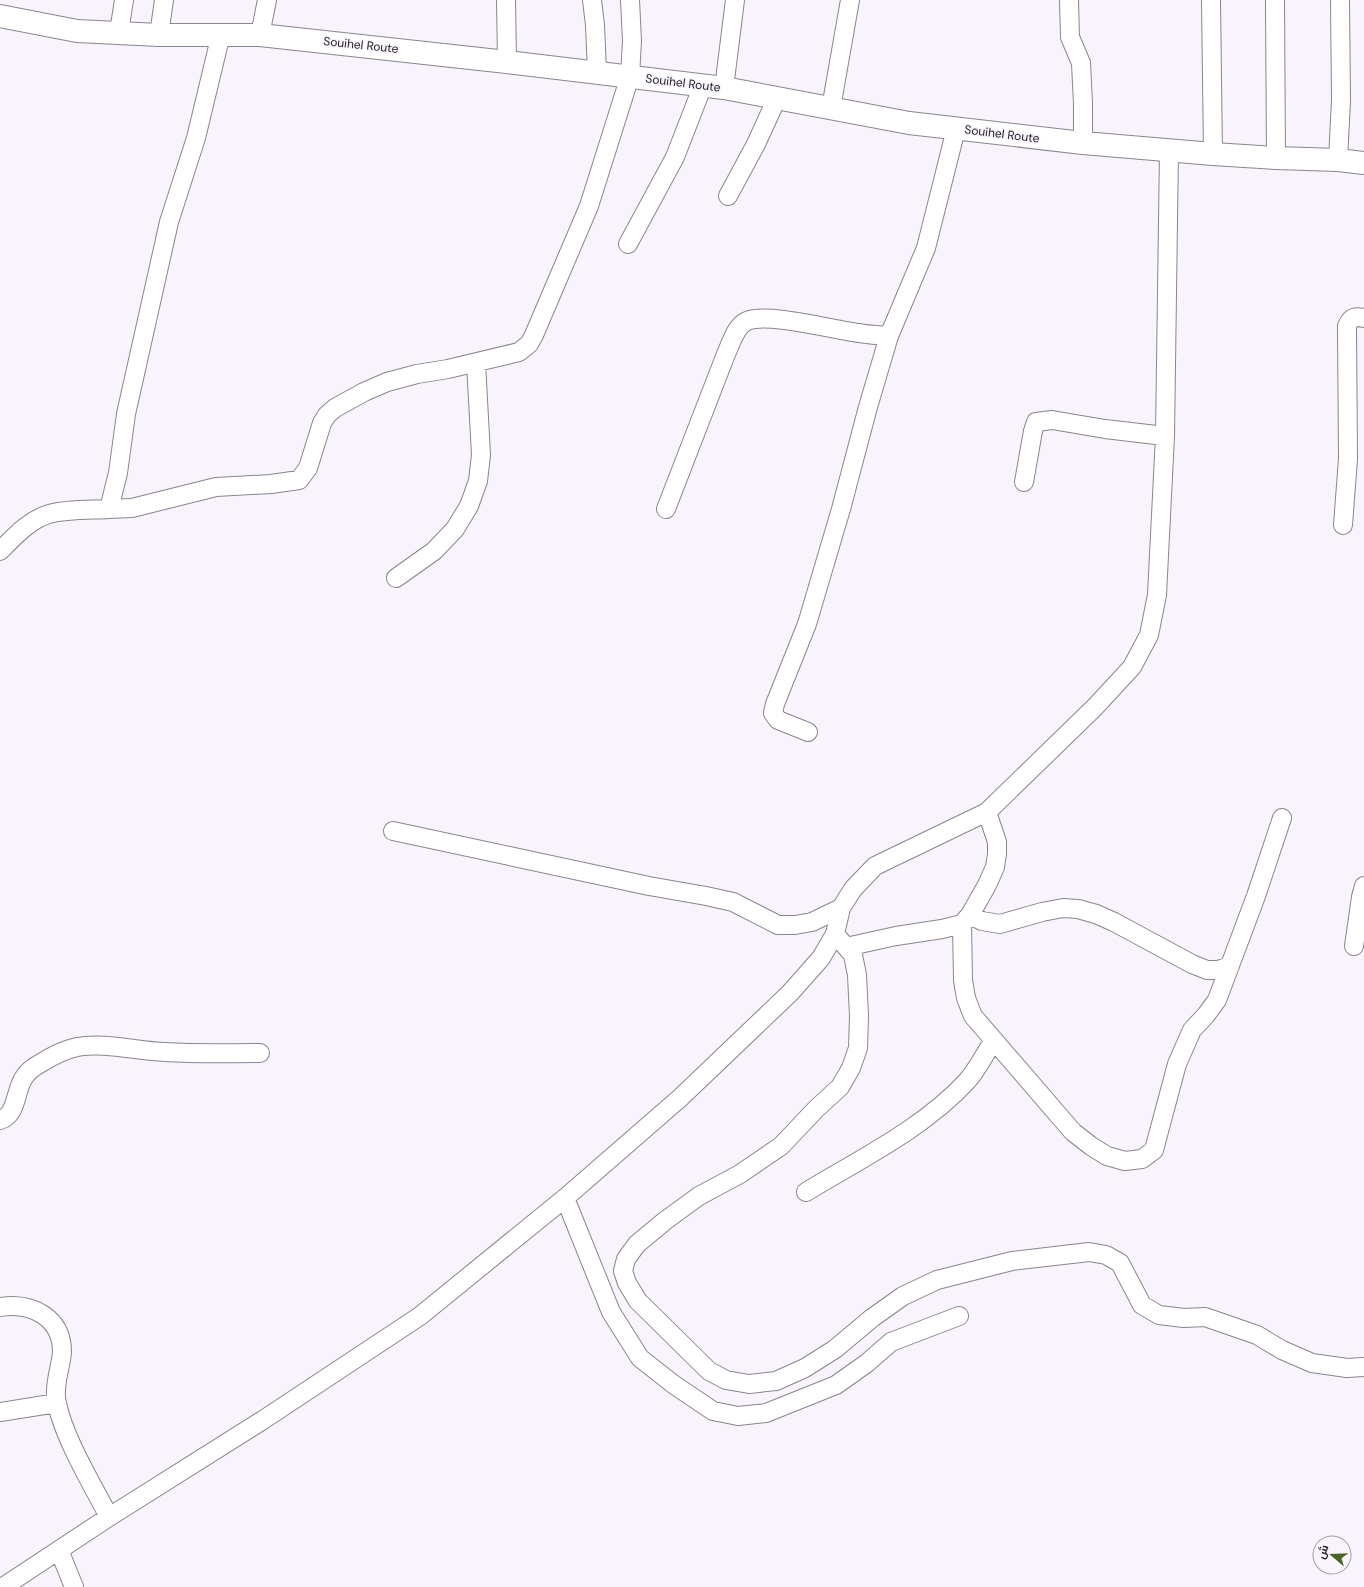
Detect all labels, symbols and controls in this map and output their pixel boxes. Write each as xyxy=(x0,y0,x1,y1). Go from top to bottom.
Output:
street label: Souihel Route xyxy=(323,33,400,57)
street label: Souihel Route xyxy=(645,70,722,96)
street label: Souihel Route xyxy=(964,121,1041,147)
north arrow xyxy=(1312,1535,1352,1575)
text: ش xyxy=(1314,1543,1331,1561)

